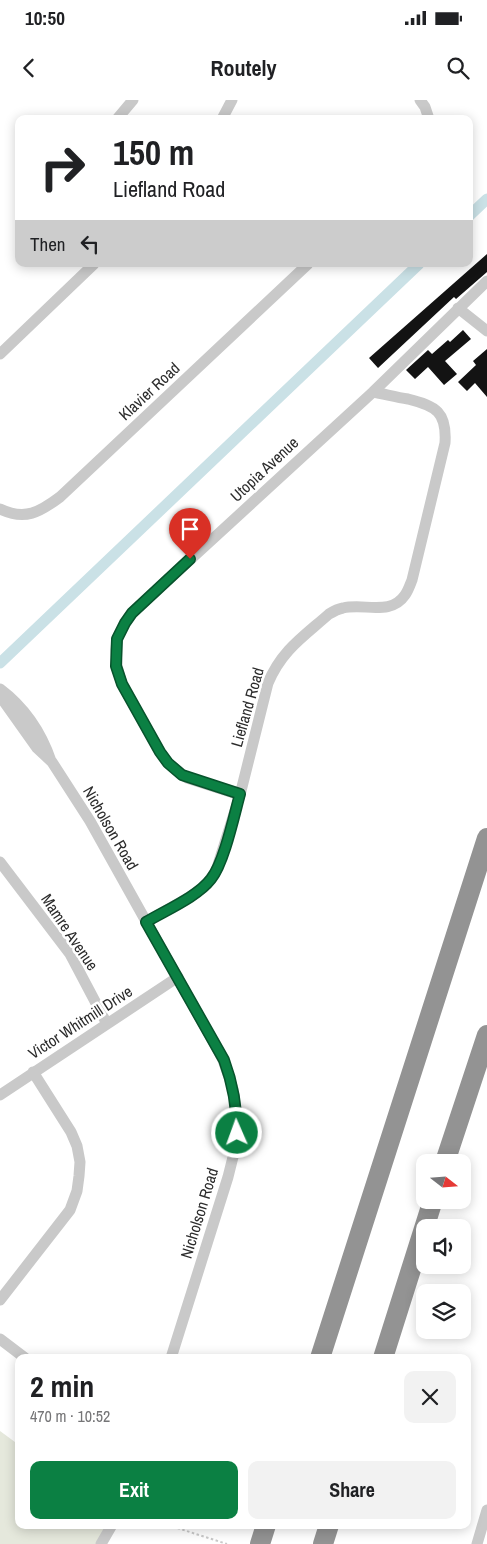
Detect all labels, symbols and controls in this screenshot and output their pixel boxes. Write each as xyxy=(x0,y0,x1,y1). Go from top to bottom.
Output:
text: 10:50 xyxy=(25,5,65,31)
text: Routely xyxy=(210,53,277,83)
icon: back xyxy=(15,54,43,82)
icon: search xyxy=(444,54,472,82)
text: 150 m xyxy=(113,129,194,176)
icon: right xyxy=(30,135,95,200)
text: Liefland Road xyxy=(113,174,225,204)
icon: left xyxy=(76,230,104,258)
text: Then xyxy=(30,231,66,257)
street label: Klavier Road xyxy=(114,357,184,425)
street label: Utopia Avenue xyxy=(225,432,303,506)
pin xyxy=(169,508,211,559)
icon: arrive xyxy=(176,515,204,543)
street label: Liefland Road xyxy=(225,665,269,749)
street label: Nicholson Road xyxy=(78,782,144,874)
street label: Mamre Avenue xyxy=(36,889,104,975)
street label: Victor Whitmill Drive xyxy=(24,980,136,1064)
position arrow xyxy=(210,1106,262,1158)
north arrow xyxy=(416,1154,471,1209)
map controls xyxy=(416,1154,471,1339)
street label: Nicholson Road xyxy=(175,1165,223,1261)
button: sound xyxy=(416,1219,471,1274)
button: layers xyxy=(416,1284,471,1339)
text: 2 min xyxy=(30,1366,94,1406)
button: close xyxy=(404,1371,456,1423)
text: 470 m · 10:52 xyxy=(30,1405,110,1427)
button: Exit xyxy=(30,1461,238,1519)
button: Share xyxy=(248,1461,456,1519)

